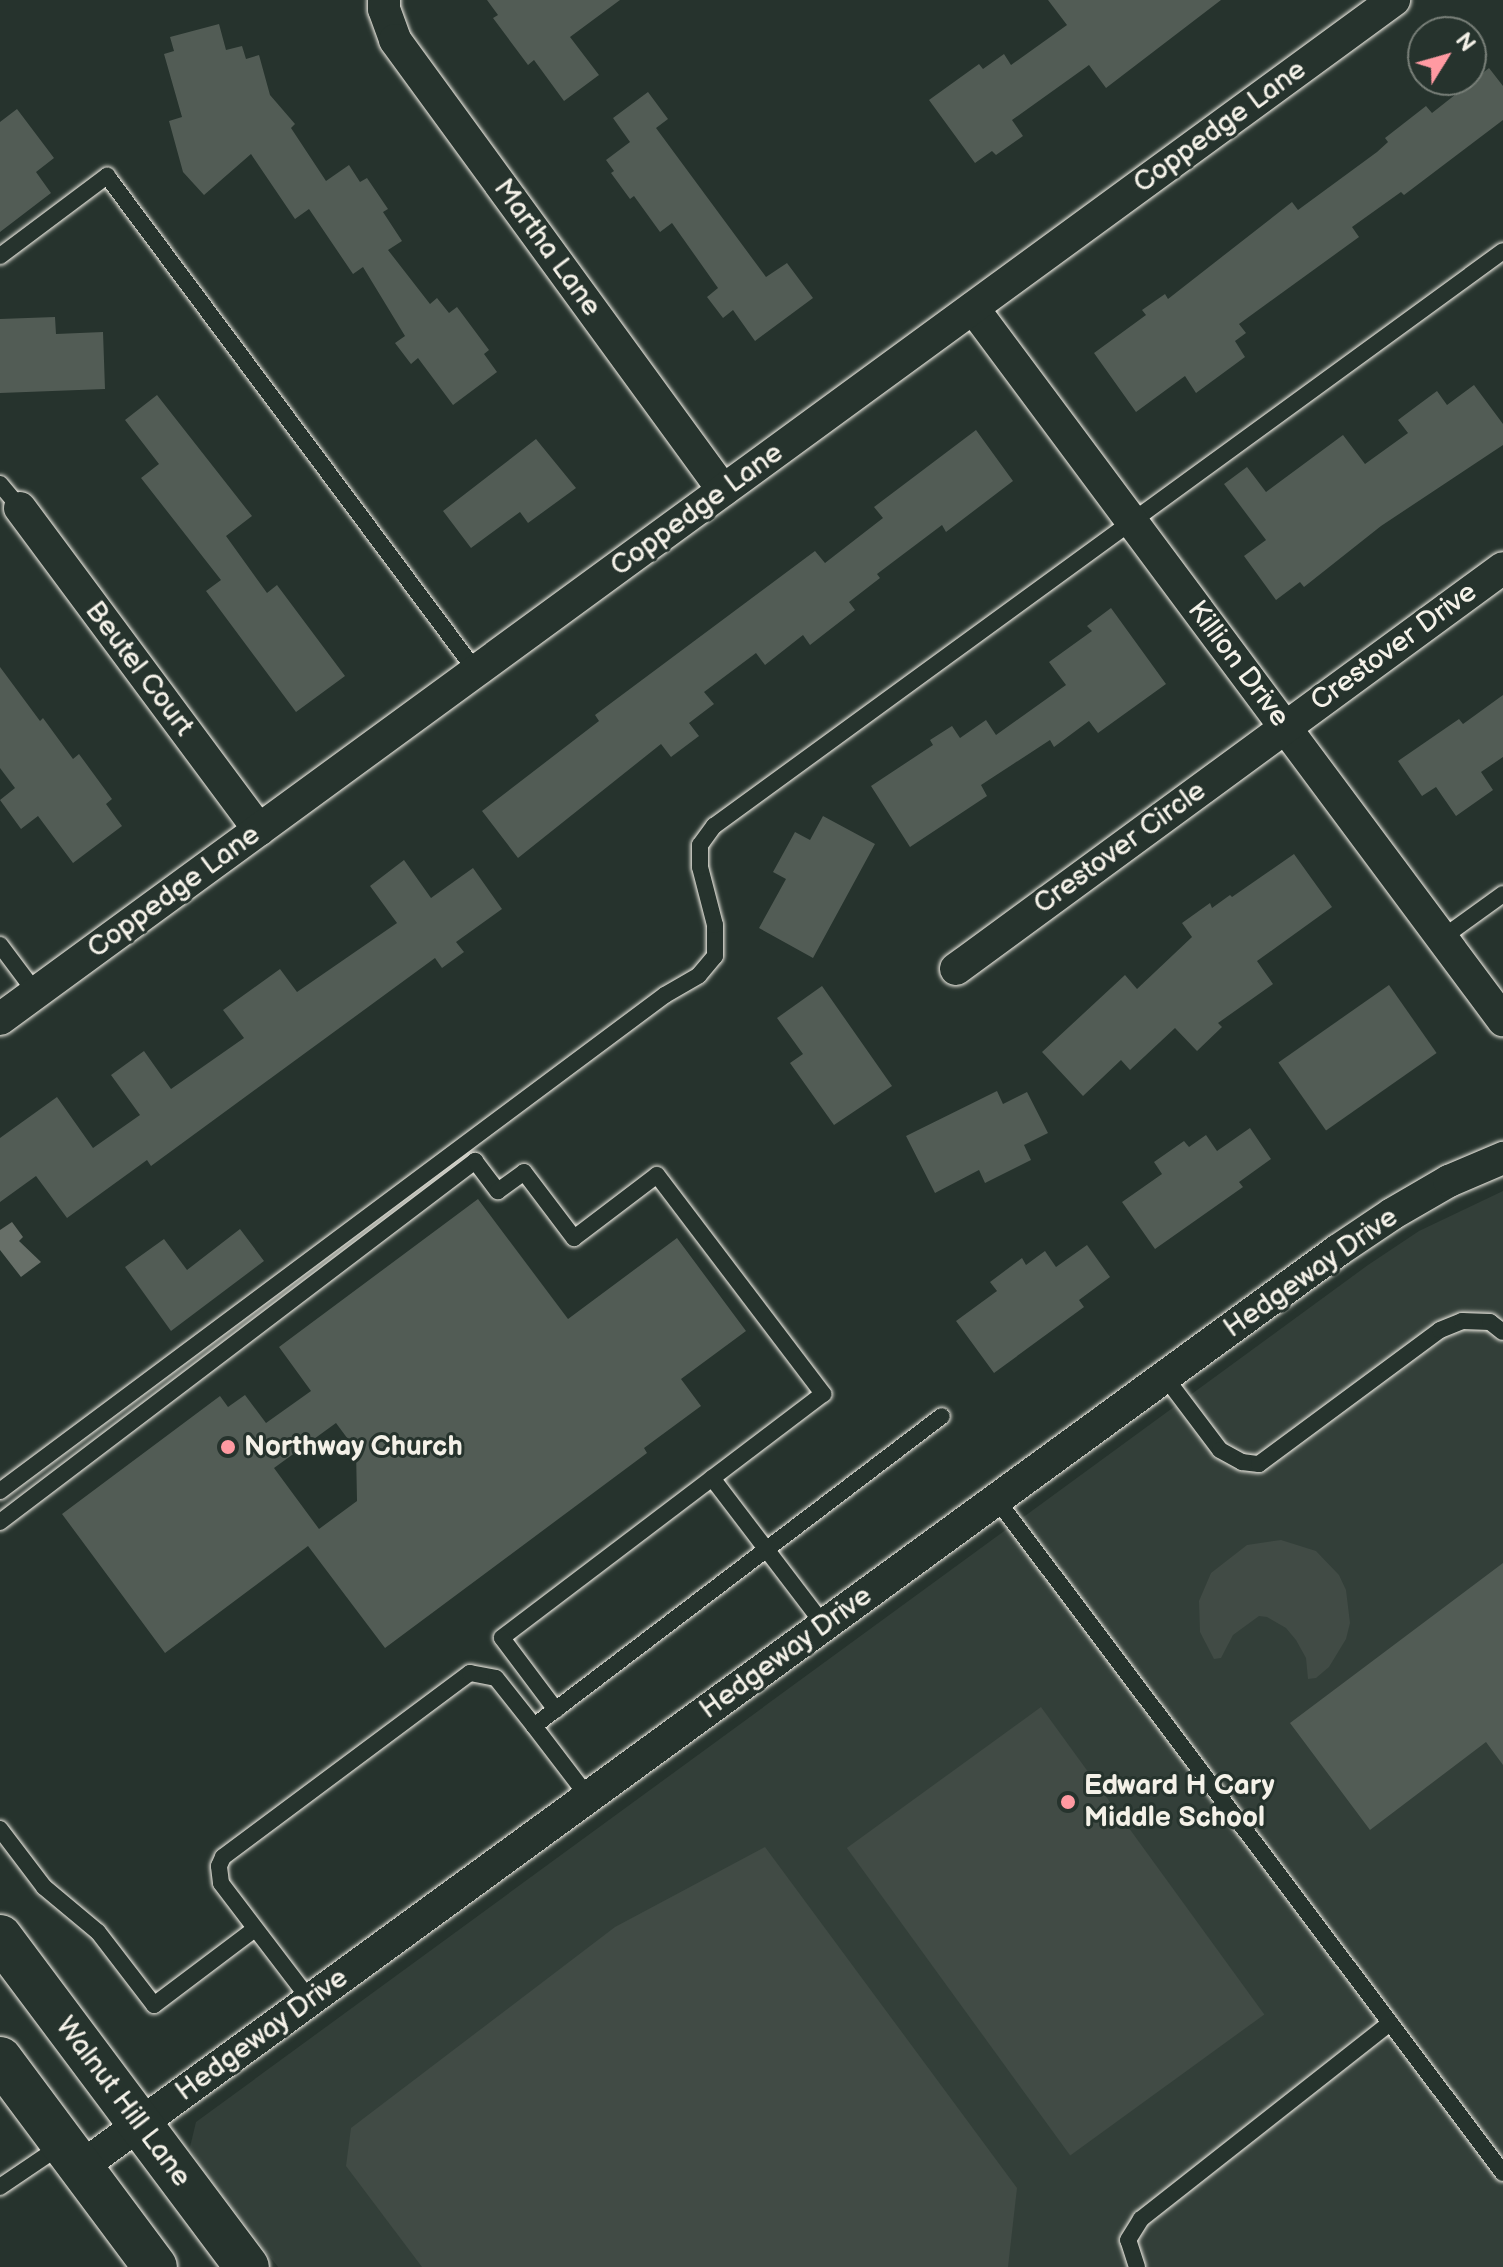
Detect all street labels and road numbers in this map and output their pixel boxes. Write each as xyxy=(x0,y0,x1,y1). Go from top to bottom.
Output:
street label: Coppedge Lane xyxy=(1127,53,1313,201)
street label: Martha Lane xyxy=(486,173,608,323)
street label: Coppedge Lane xyxy=(604,436,790,584)
street label: Crestover Drive xyxy=(1305,576,1483,718)
street label: Killion Drive xyxy=(1180,594,1296,734)
street label: Beutel Court xyxy=(78,595,200,743)
street label: Crestover Circle xyxy=(1027,774,1213,922)
street label: Coppedge Lane xyxy=(81,818,267,966)
street label: Hedgeway Drive xyxy=(1217,1200,1405,1346)
street label: Hedgeway Drive xyxy=(693,1579,879,1727)
street label: Hedgeway Drive xyxy=(169,1961,355,2109)
street label: Walnut Hill Lane xyxy=(48,2010,198,2194)

